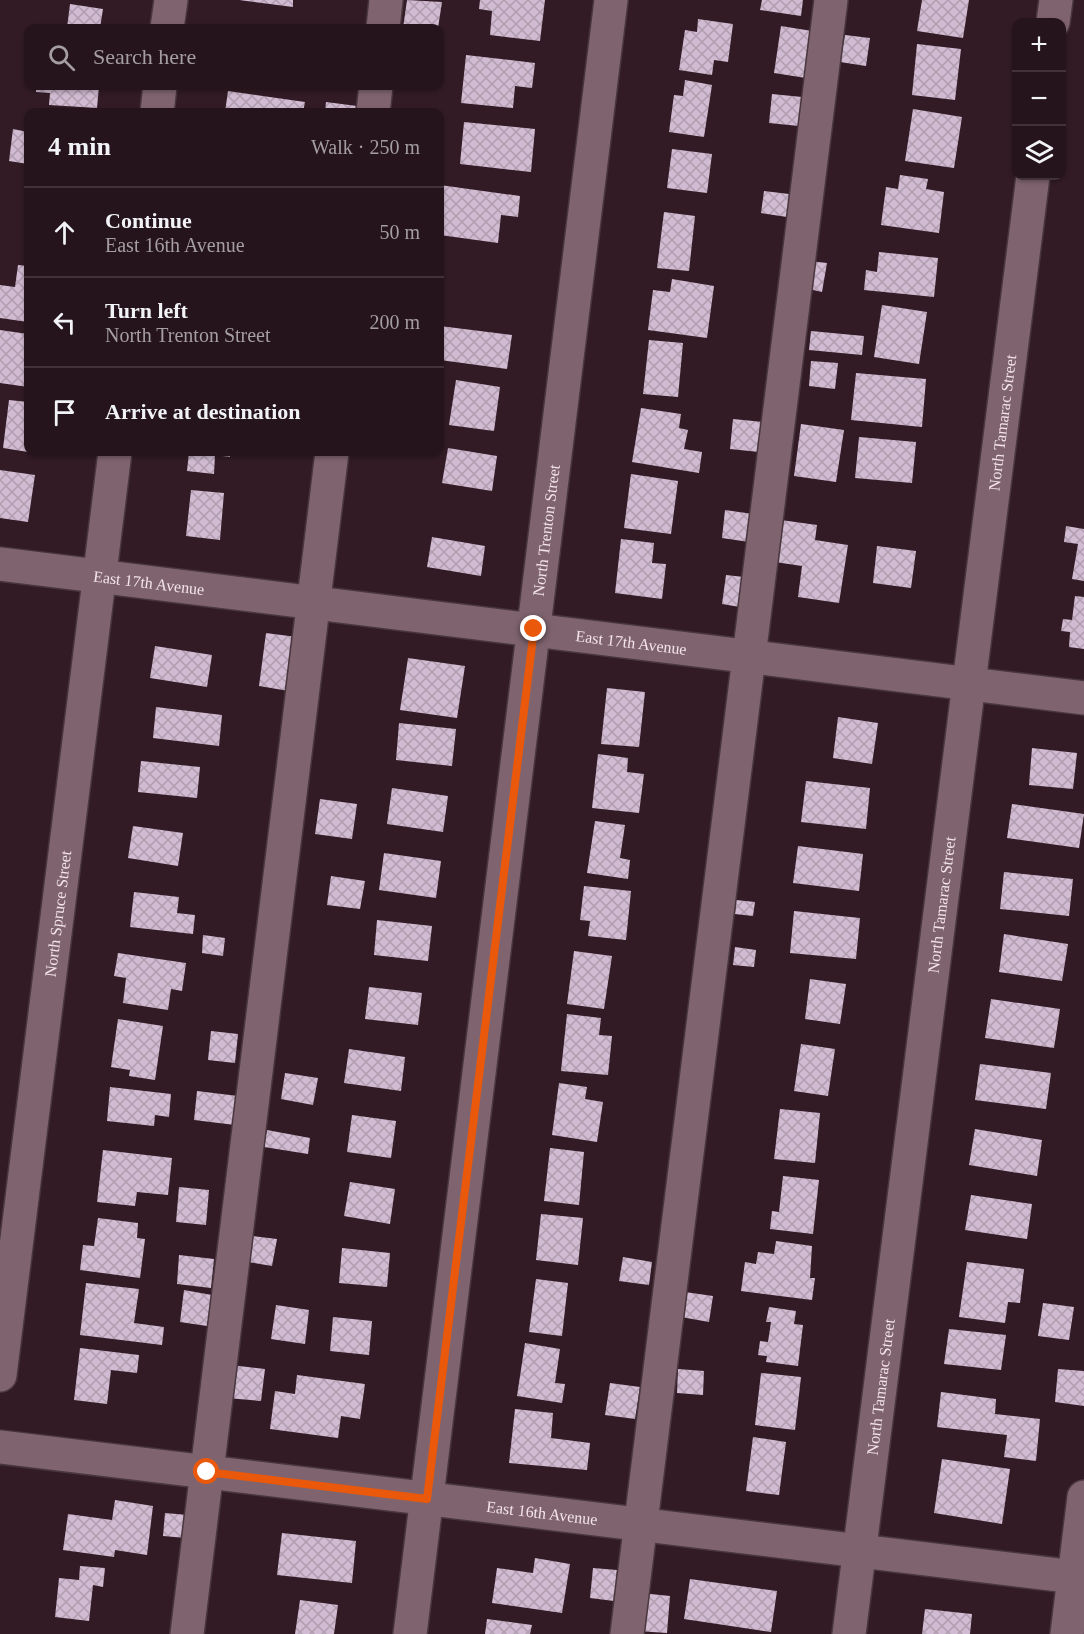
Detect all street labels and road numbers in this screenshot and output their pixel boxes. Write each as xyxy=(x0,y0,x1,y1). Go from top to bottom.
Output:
street label: North Tamarac Street xyxy=(985,353,1019,492)
street label: North Trenton Street xyxy=(530,463,563,597)
street label: East 17th Avenue xyxy=(92,568,205,598)
street label: East 17th Avenue xyxy=(575,627,688,658)
street label: North Tamarac Street xyxy=(924,835,959,974)
street label: North Spruce Street xyxy=(42,849,74,978)
street label: North Tamarac Street xyxy=(864,1317,898,1456)
street label: East 16th Avenue xyxy=(486,1498,598,1528)

